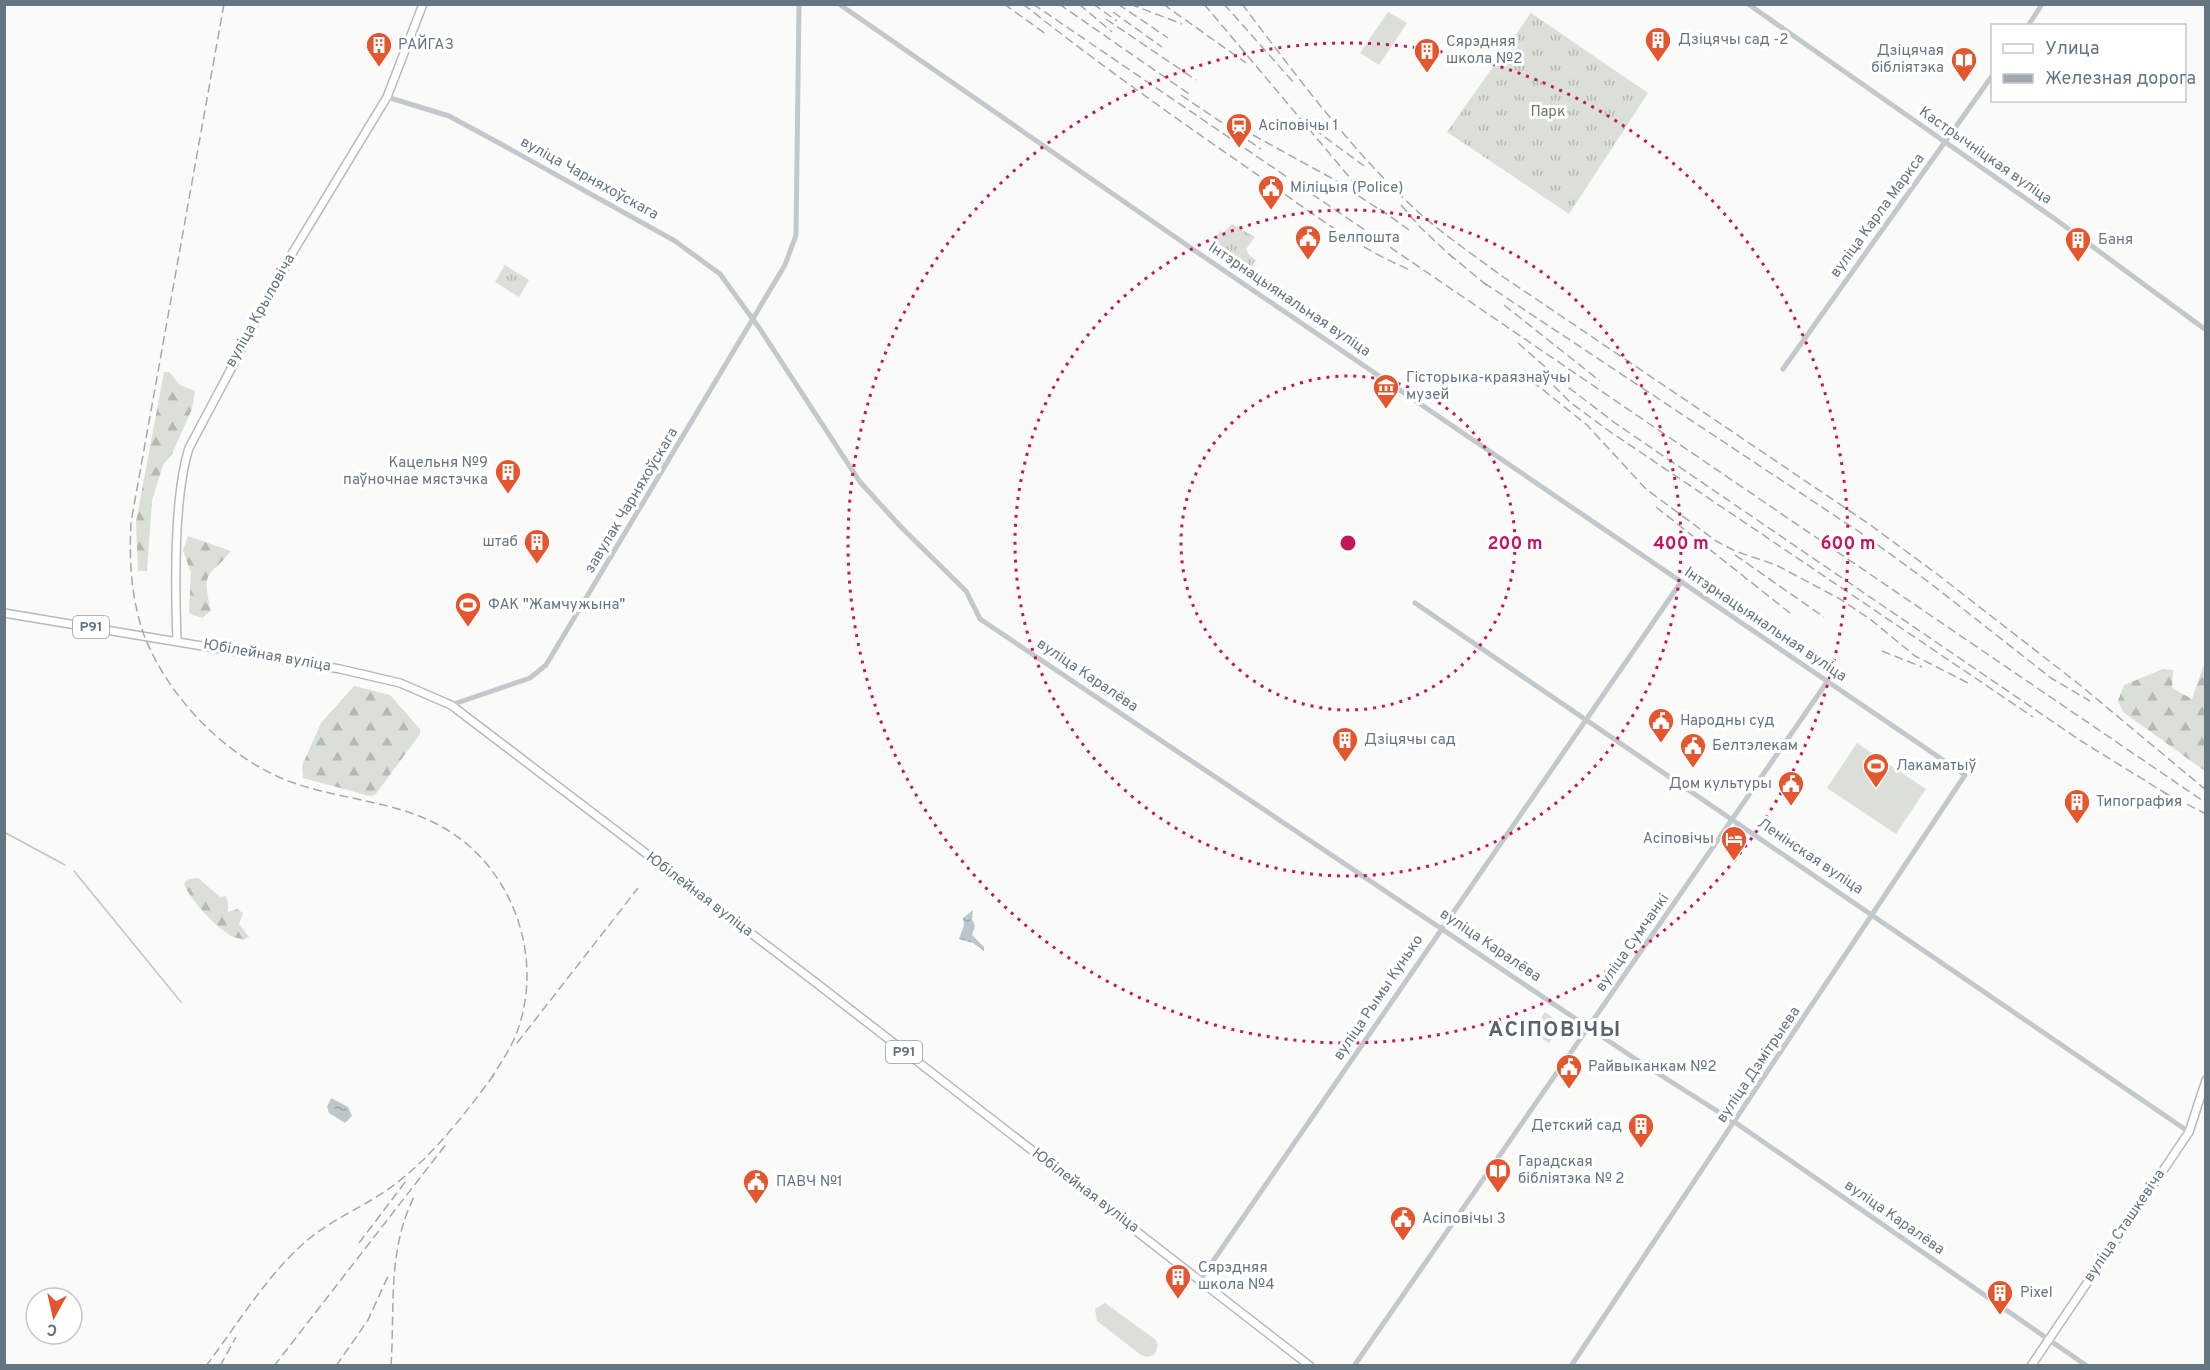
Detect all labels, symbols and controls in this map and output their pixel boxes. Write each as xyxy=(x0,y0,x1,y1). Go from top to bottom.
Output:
legend xyxy=(1991,24,2186,102)
building icon: Дзіцячы сад -2 xyxy=(1643,25,1673,63)
building icon: РАЙГАЗ xyxy=(364,30,394,68)
place label: Дзіцячы сад -2 xyxy=(1678,31,1788,50)
place label: Сярэдняя школа №2 xyxy=(1446,33,1522,69)
place label: РАЙГАЗ xyxy=(398,34,454,55)
building icon: Сярэдняя школа №2 xyxy=(1412,36,1442,74)
text: Улица xyxy=(2045,38,2099,61)
place label: Дзіцячая бібліятэка xyxy=(1871,42,1944,78)
library icon: Дзіцячая бібліятэка xyxy=(1949,45,1979,83)
text: Железная дорога xyxy=(2045,68,2196,91)
park label: Парк xyxy=(1530,103,1566,122)
street label: Кастрычніцкая вуліца xyxy=(1915,103,2055,209)
station icon: Асіповічы 1 xyxy=(1224,111,1254,149)
place label: Асіповічы 1 xyxy=(1258,117,1338,136)
street label: вуліца Чарняхоўскага xyxy=(517,133,661,225)
street label: вуліца Карла Маркса xyxy=(1827,150,1929,282)
public building icon: Міліцыя (Police) xyxy=(1256,173,1286,211)
place label: Міліцыя (Police) xyxy=(1290,179,1403,198)
public building icon: Белпошта xyxy=(1293,223,1323,261)
building icon: Баня xyxy=(2063,225,2093,263)
place label: Белпошта xyxy=(1328,229,1400,248)
place label: Баня xyxy=(2098,231,2133,250)
street label: Інтэрнацыянальная вуліца xyxy=(1204,238,1374,362)
street label: вуліца Крыловіча xyxy=(222,251,300,371)
place label: Гісторыка-краязнаўчы музей xyxy=(1406,369,1571,405)
museum icon: Гісторыка-краязнаўчы музей xyxy=(1371,372,1401,410)
street label: завулак Чарняхоўскага xyxy=(581,425,683,577)
place label: Кацельня №9 паўночнае мястэчка xyxy=(343,454,488,490)
building icon: Кацельня №9 паўночнае мястэчка xyxy=(493,457,523,495)
building icon: штаб xyxy=(522,527,552,565)
place label: штаб xyxy=(482,533,518,552)
centre of rings xyxy=(1338,533,1358,553)
text: 200 m xyxy=(1487,533,1543,556)
text: 400 m xyxy=(1653,533,1709,556)
text: 600 m xyxy=(1820,533,1876,556)
street label: Інтэрнацыянальная вуліца xyxy=(1680,563,1850,687)
sports icon: ФАК "Жамчужына" xyxy=(453,590,483,628)
place label: ФАК "Жамчужына" xyxy=(488,596,625,615)
road number: Р91 xyxy=(73,616,109,638)
street label: Юбілейная вуліца xyxy=(202,635,332,677)
street label: вуліца Каралёва xyxy=(1033,635,1141,717)
public building icon: Народны суд xyxy=(1646,706,1676,744)
place label: Народны суд xyxy=(1680,712,1774,731)
building icon: Дзіцячы сад xyxy=(1330,725,1360,763)
place label: Дзіцячы сад xyxy=(1364,731,1456,750)
public building icon: Белтэлекам xyxy=(1678,731,1708,769)
place label: Белтэлекам xyxy=(1712,737,1798,756)
sports icon: Лакаматыў xyxy=(1861,751,1891,789)
place label: Лакаматыў xyxy=(1896,757,1976,776)
public building icon: Дом культуры xyxy=(1776,769,1806,807)
place label: Дом культуры xyxy=(1669,775,1772,794)
building icon: Типография xyxy=(2062,787,2092,825)
place label: Типография xyxy=(2096,793,2182,812)
street label: Ленінская вуліца xyxy=(1753,814,1867,900)
hotel icon: Асіповічы xyxy=(1719,824,1749,862)
place label: Асіповічы xyxy=(1643,830,1714,849)
street label: Юбілейная вуліца xyxy=(642,848,756,942)
street label: вуліца Сумчанкі xyxy=(1592,890,1674,996)
street label: вуліца Каралёва xyxy=(1436,905,1544,987)
street label: вуліца Рымы Кунько xyxy=(1330,932,1428,1064)
street label: вуліца Дзмітрыева xyxy=(1713,1003,1805,1127)
district label: АСІПОВІЧЫ xyxy=(1488,1017,1622,1044)
road number: Р91 xyxy=(886,1041,922,1063)
public building icon: Райвыканкам №2 xyxy=(1554,1052,1584,1090)
place label: Райвыканкам №2 xyxy=(1588,1058,1717,1077)
building icon: Детский сад xyxy=(1626,1111,1656,1149)
place label: Детский сад xyxy=(1531,1117,1622,1136)
street label: Юбілейная вуліца xyxy=(1028,1144,1142,1238)
place label: Гарадская бібліятэка № 2 xyxy=(1518,1153,1625,1189)
library icon: Гарадская бібліятэка № 2 xyxy=(1483,1156,1513,1194)
street label: вуліца Сташкевіча xyxy=(2080,1166,2170,1286)
public building icon: ПАВЧ №1 xyxy=(741,1167,771,1205)
place label: ПАВЧ №1 xyxy=(776,1173,843,1192)
street label: вуліца Каралёва xyxy=(1840,1176,1948,1260)
public building icon: Асіповічы 3 xyxy=(1388,1204,1418,1242)
place label: Асіповічы 3 xyxy=(1422,1210,1506,1229)
place label: Сярэдняя школа №4 xyxy=(1198,1259,1275,1295)
building icon: Сярэдняя школа №4 xyxy=(1163,1262,1193,1300)
building icon: Pixel xyxy=(1985,1278,2015,1316)
place label: Pixel xyxy=(2020,1284,2053,1303)
north arrow xyxy=(24,1286,84,1346)
text: С xyxy=(46,1318,59,1339)

